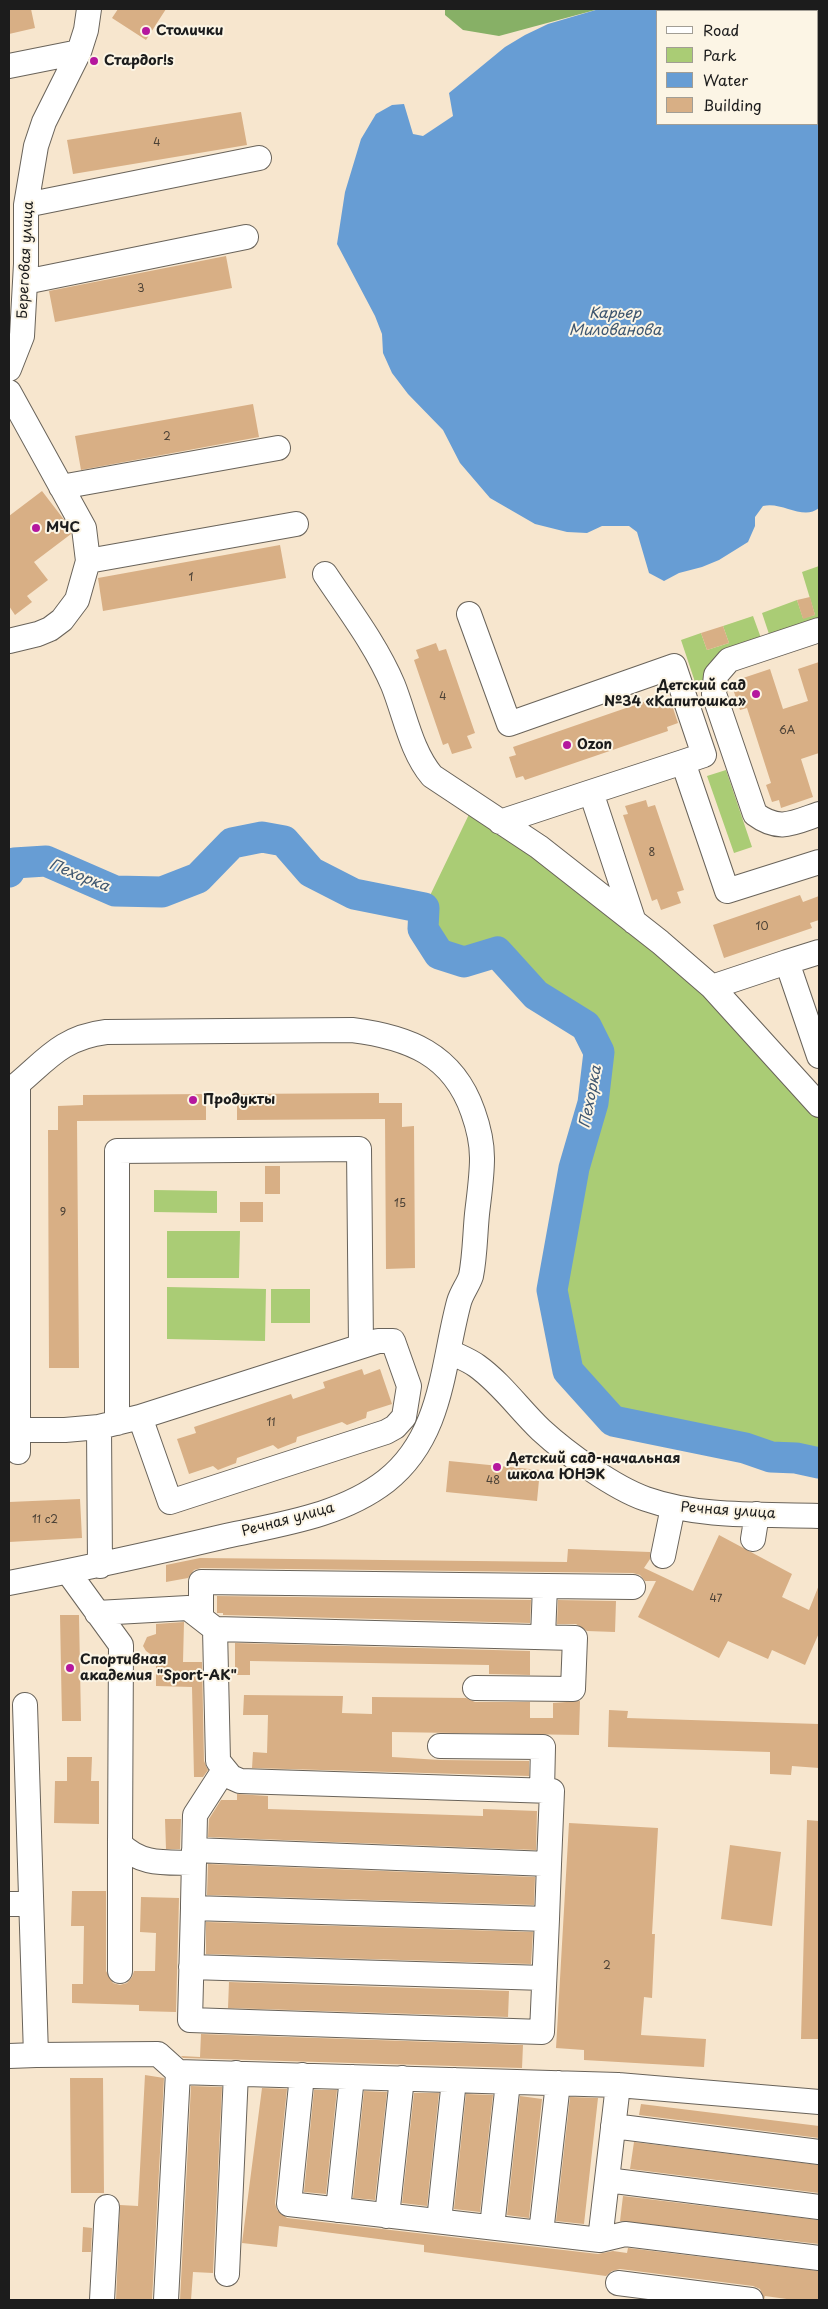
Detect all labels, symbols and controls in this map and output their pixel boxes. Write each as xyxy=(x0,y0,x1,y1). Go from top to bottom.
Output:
legend xyxy=(656,10,818,125)
text: Road xyxy=(703,18,739,41)
place label: Столички xyxy=(156,23,224,39)
marker: Столички xyxy=(140,25,152,37)
text: Park xyxy=(703,43,737,66)
place label: Стардог!s xyxy=(104,53,174,69)
marker: Стардог!s xyxy=(88,55,100,67)
text: Water xyxy=(703,68,748,91)
text: Building xyxy=(703,93,762,116)
house number: 4 xyxy=(153,136,161,150)
street label: Береговая улица xyxy=(15,201,37,319)
house number: 3 xyxy=(137,282,145,296)
water label: Карьер Милованова xyxy=(569,305,661,340)
house number: 2 xyxy=(163,430,171,444)
place label: МЧС xyxy=(46,520,80,536)
marker: МЧС xyxy=(30,522,42,534)
house number: 1 xyxy=(189,571,193,585)
place label: Детский сад №34 «Капитошка» xyxy=(604,678,746,710)
marker: Детский сад №34 «Капитошка» xyxy=(750,688,762,700)
house number: 4 xyxy=(439,690,447,704)
house number: 6А xyxy=(779,724,795,738)
place label: Ozon xyxy=(577,737,612,753)
marker: Ozon xyxy=(561,739,573,751)
house number: 8 xyxy=(649,846,655,860)
water label: Пехорка xyxy=(46,856,112,896)
house number: 10 xyxy=(756,920,768,934)
water label: Пехорка xyxy=(576,1064,606,1130)
place label: Продукты xyxy=(203,1092,275,1108)
marker: Продукты xyxy=(187,1094,199,1106)
house number: 15 xyxy=(394,1197,406,1211)
house number: 9 xyxy=(60,1206,66,1220)
house number: 11 xyxy=(266,1416,276,1430)
place label: Детский сад-начальная школа ЮНЭК xyxy=(507,1451,681,1484)
marker: Детский сад-начальная школа ЮНЭК xyxy=(491,1461,503,1473)
house number: 48 xyxy=(486,1474,500,1488)
street label: Речная улица xyxy=(680,1499,776,1523)
street label: Речная улица xyxy=(240,1500,336,1540)
house number: 11 с2 xyxy=(32,1513,58,1527)
house number: 47 xyxy=(710,1592,722,1606)
place label: Спортивная академия "Sport-AK" xyxy=(80,1652,237,1684)
marker: Спортивная академия "Sport-AK" xyxy=(64,1662,76,1674)
house number: 2 xyxy=(603,1959,611,1973)

